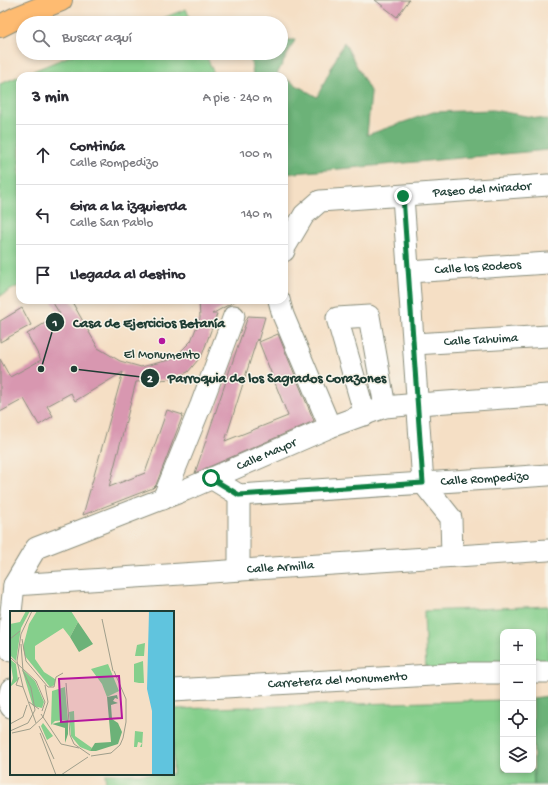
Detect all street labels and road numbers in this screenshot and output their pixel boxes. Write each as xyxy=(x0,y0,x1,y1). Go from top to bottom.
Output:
street label: Paseo del Mirador xyxy=(431,179,533,201)
street label: Calle los Rodeos xyxy=(434,257,523,278)
street label: Calle Tahuima xyxy=(443,330,519,350)
street label: Calle Mayor xyxy=(234,434,300,474)
street label: Calle Rompedizo xyxy=(440,469,530,489)
street label: Calle Armilla xyxy=(246,558,315,577)
street label: Carretera del Monumento xyxy=(268,669,408,692)

